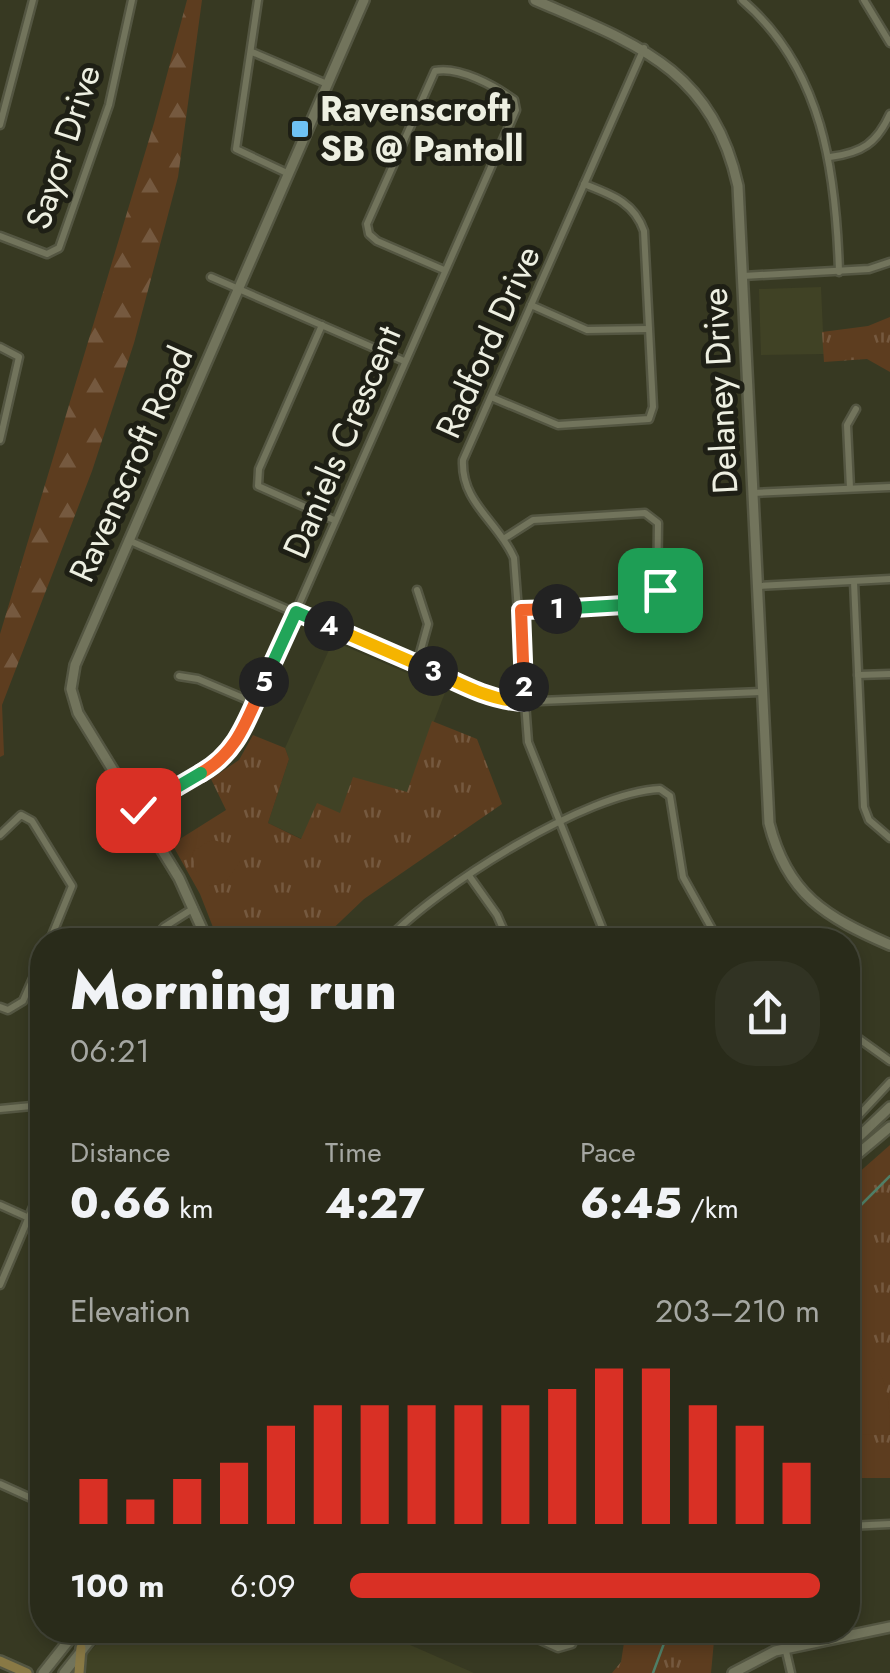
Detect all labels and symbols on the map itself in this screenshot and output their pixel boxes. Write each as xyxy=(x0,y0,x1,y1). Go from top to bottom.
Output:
street label: Sayor Drive xyxy=(13,58,113,236)
place label: Ravenscroft SB @ Pantoll xyxy=(320,84,524,174)
marker: Ravenscroft SB @ Pantoll xyxy=(289,118,311,140)
street label: Radford Drive xyxy=(423,238,553,446)
street label: Delaney Drive xyxy=(690,287,750,495)
street label: Daniels Crescent xyxy=(271,318,414,566)
street label: Ravenscroft Road xyxy=(57,338,205,590)
pin xyxy=(618,548,703,633)
pin: 1 xyxy=(532,584,582,634)
pin: 4 xyxy=(304,601,354,651)
pin: 3 xyxy=(408,646,458,696)
pin: 5 xyxy=(239,657,289,707)
pin: 2 xyxy=(499,662,549,712)
pin xyxy=(96,768,181,853)

